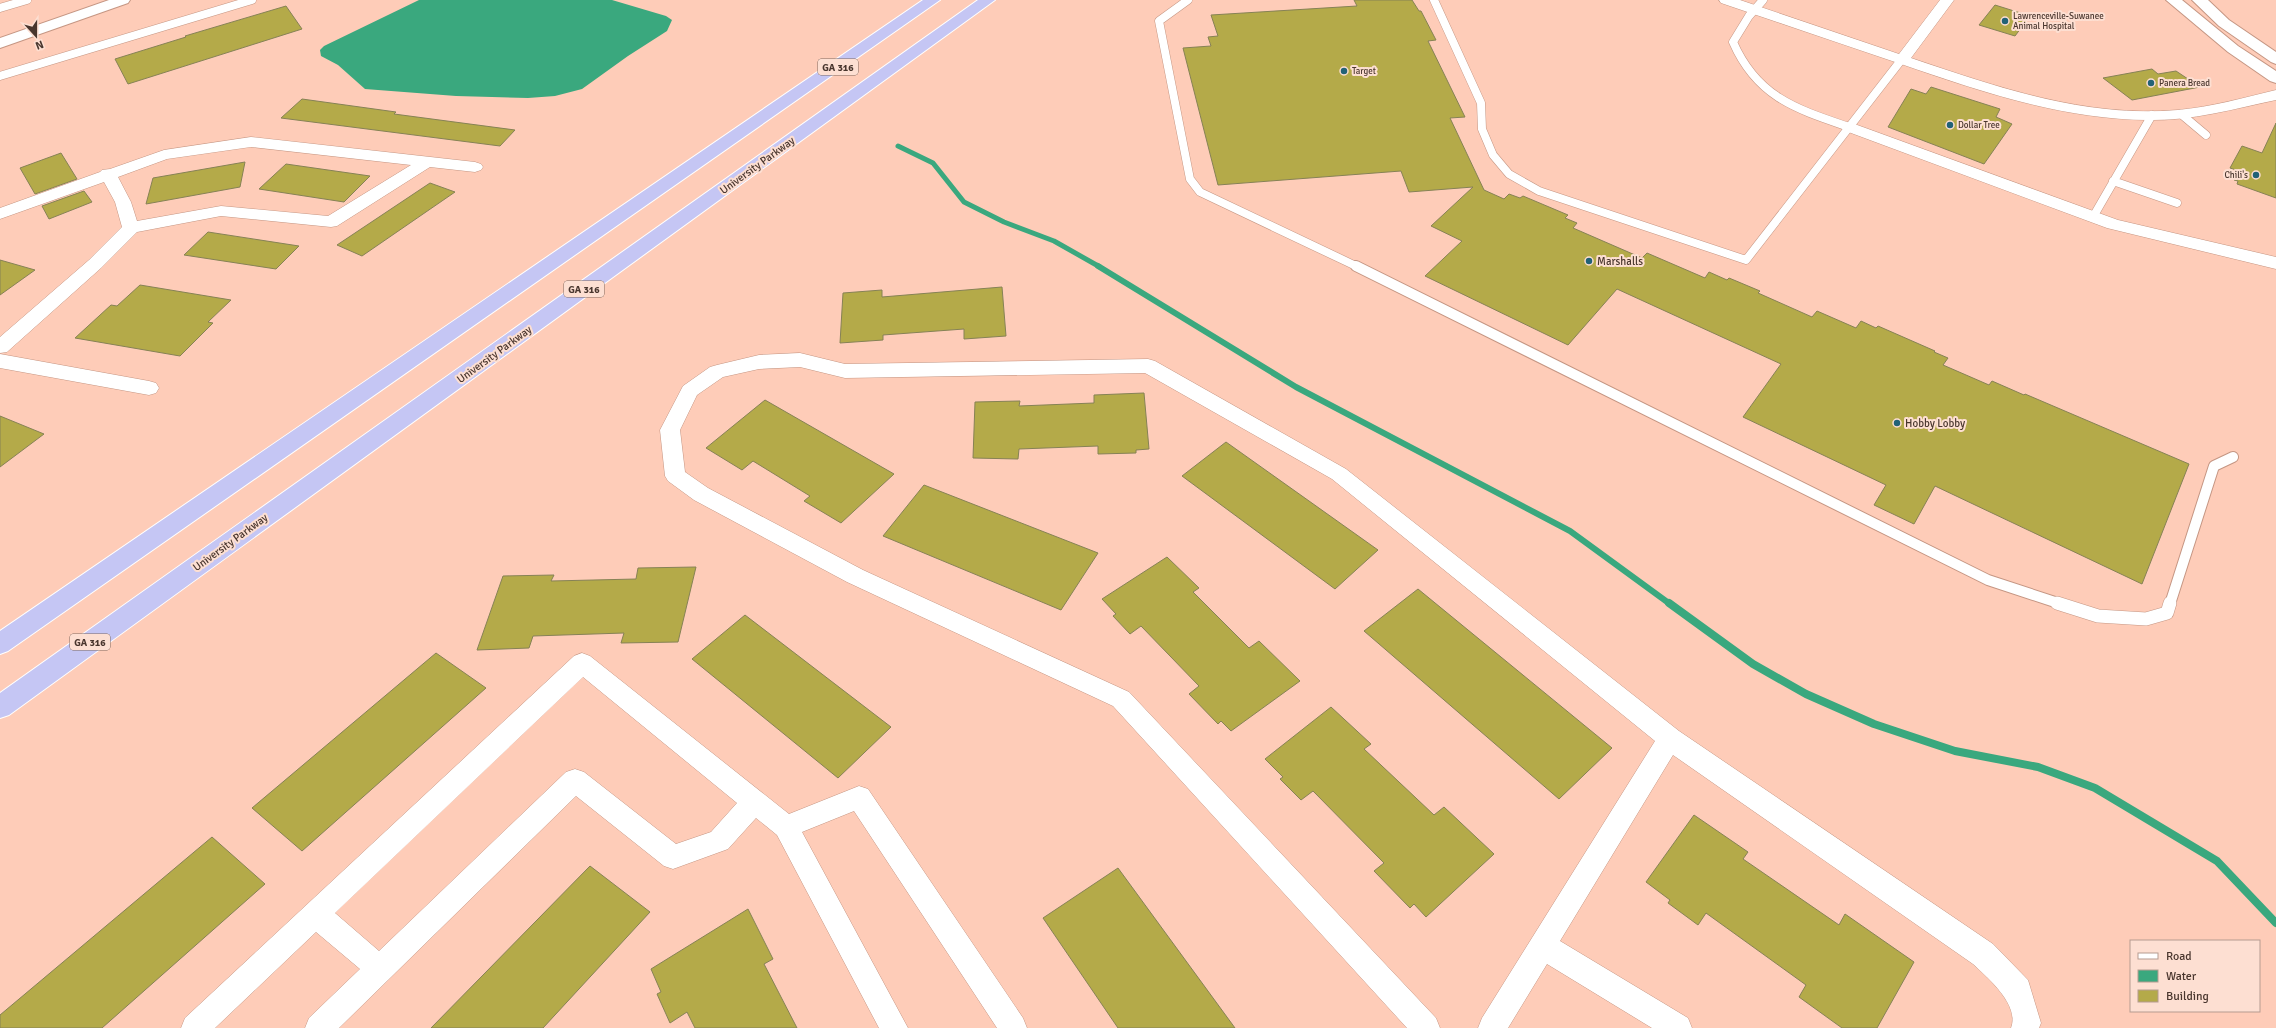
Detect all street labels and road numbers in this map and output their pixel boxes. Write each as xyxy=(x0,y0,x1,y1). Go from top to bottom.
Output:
road number: GA 316 xyxy=(818,59,858,75)
street label: University Parkway xyxy=(717,133,798,197)
road number: GA 316 xyxy=(564,281,604,297)
street label: University Parkway xyxy=(454,322,535,386)
street label: University Parkway xyxy=(190,510,271,574)
road number: GA 316 xyxy=(70,634,110,650)

